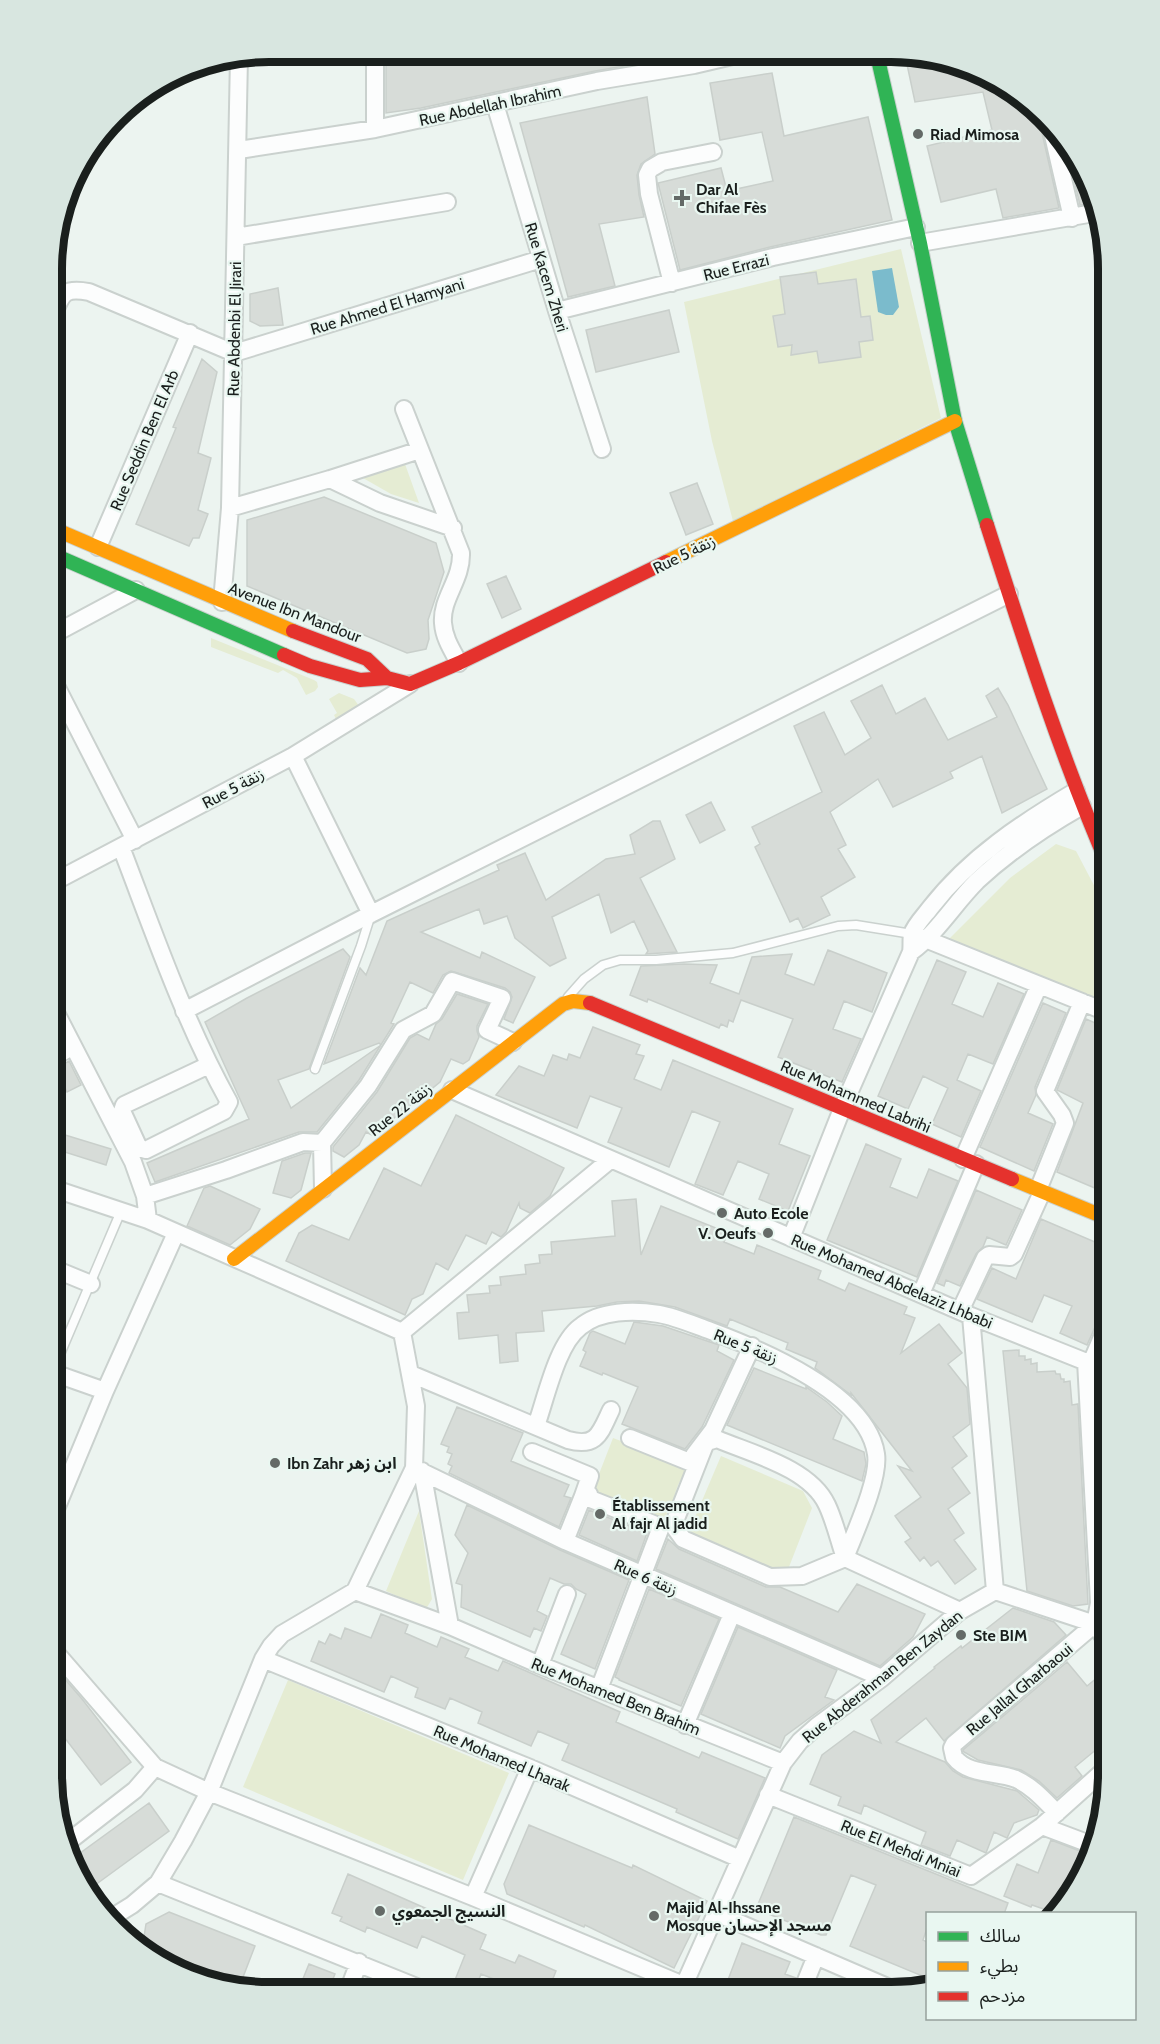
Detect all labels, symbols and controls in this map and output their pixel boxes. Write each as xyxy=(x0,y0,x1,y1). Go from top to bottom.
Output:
street label: Rue Abdellah Ibrahim xyxy=(417,81,563,130)
place label: Riad Mimosa xyxy=(930,125,1019,144)
marker: Riad Mimosa xyxy=(911,127,925,141)
place label: Dar Al Chifae Fès xyxy=(696,180,767,217)
marker: Dar Al Chifae Fès xyxy=(673,189,691,207)
street label: Rue Kacem Zheri xyxy=(521,220,572,334)
street label: Rue Errazi xyxy=(701,250,771,285)
street label: Rue Abdenbi El Jirari xyxy=(224,261,245,397)
street label: Rue Ahmed El Hamyani xyxy=(308,274,466,339)
street label: Rue Seddin Ben El Arb xyxy=(106,367,183,513)
street label: Rue 5 زنقة xyxy=(650,531,719,578)
street label: Avenue Ibn Mandour xyxy=(226,578,365,647)
street label: Rue 5 زنقة xyxy=(199,764,267,813)
street label: Rue Mohammed Labrihi xyxy=(778,1056,934,1137)
street label: Rue 22 زنقة xyxy=(365,1079,436,1140)
place label: Auto Ecole xyxy=(734,1204,808,1223)
marker: Auto Ecole xyxy=(715,1206,729,1220)
place label: V. Oeufs xyxy=(698,1224,756,1243)
marker: V. Oeufs xyxy=(761,1226,775,1240)
street label: Rue Mohamed Abdelaziz Lhbabi xyxy=(788,1230,995,1333)
street label: Rue 5 زنقة xyxy=(711,1325,781,1368)
place label: Ibn Zahr ابن زهر xyxy=(287,1454,397,1473)
marker: Ibn Zahr ابن زهر xyxy=(268,1456,282,1470)
place label: Établissement Al fajr Al jadid xyxy=(612,1496,710,1533)
marker: Établissement Al fajr Al jadid xyxy=(593,1507,607,1521)
street label: Rue 6 زنقة xyxy=(611,1555,681,1600)
street label: Rue Abderahman Ben Zaydan xyxy=(798,1606,966,1747)
place label: Ste BIM xyxy=(973,1626,1027,1645)
marker: Ste BIM xyxy=(954,1628,968,1642)
street label: Rue Jallal Gharbaoui xyxy=(962,1639,1076,1739)
street label: Rue Mohamed Ben Brahim xyxy=(528,1654,703,1739)
street label: Rue Mohamed Lharak xyxy=(431,1721,574,1796)
street label: Rue El Mehdi Mniai xyxy=(838,1816,964,1881)
place label: Majid Al-Ihssane Mosque مسجد الإحسان xyxy=(666,1898,831,1937)
place label: النسيج الجمعوي xyxy=(392,1902,505,1925)
marker: النسيج الجمعوي xyxy=(373,1904,387,1918)
marker: Majid Al-Ihssane Mosque مسجد الإحسان xyxy=(647,1909,661,1923)
legend xyxy=(926,1912,1136,2020)
text: سالك xyxy=(980,1925,1021,1947)
text: بطيء xyxy=(980,1955,1018,1979)
text: مزدحم xyxy=(980,1985,1025,2009)

